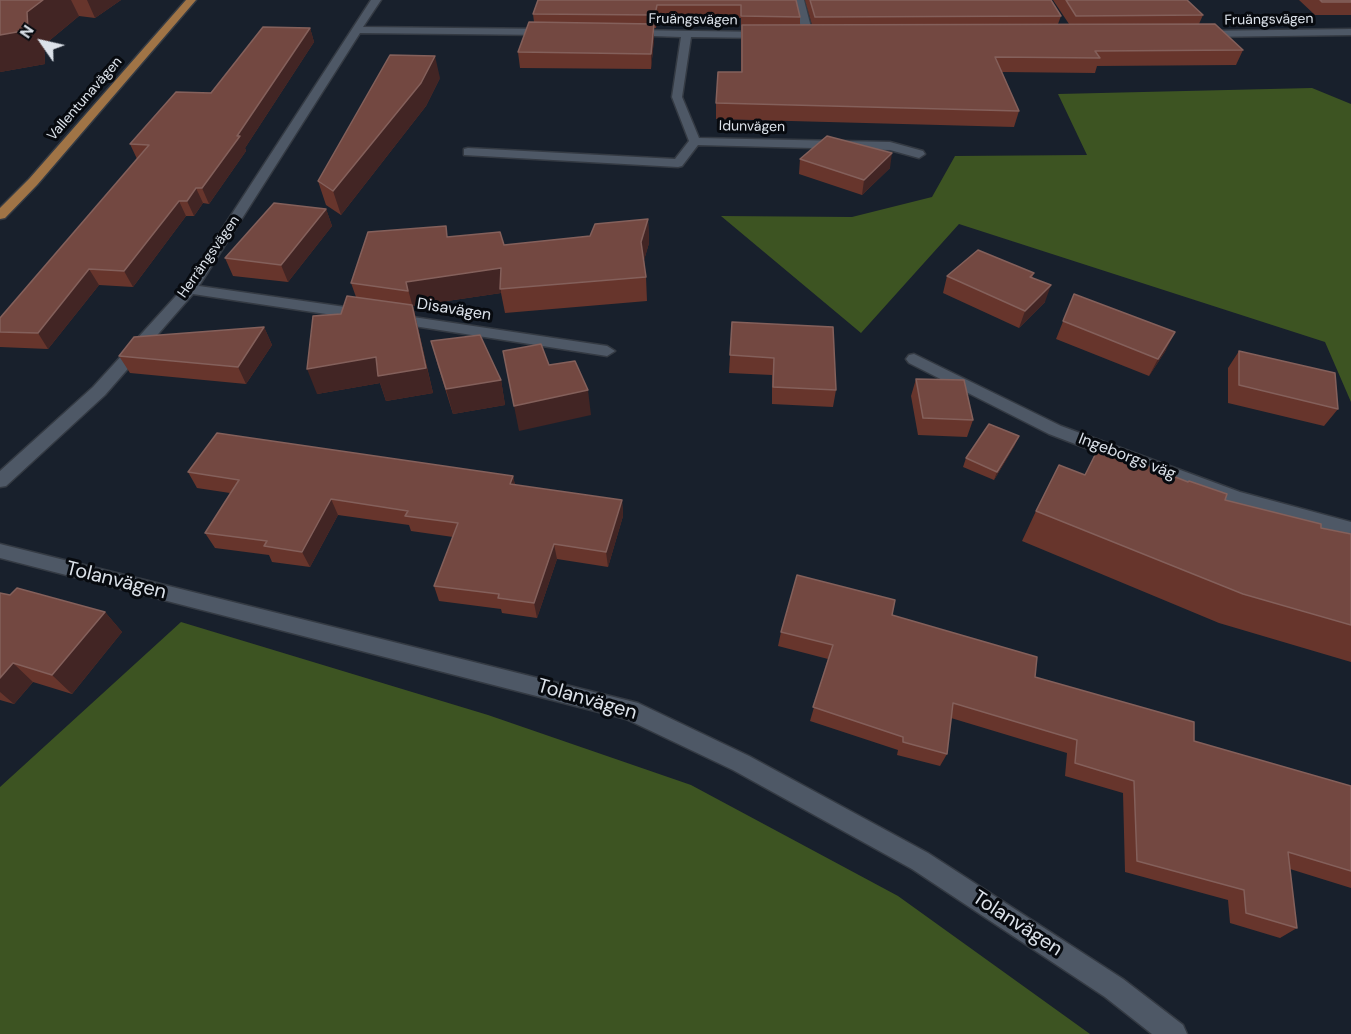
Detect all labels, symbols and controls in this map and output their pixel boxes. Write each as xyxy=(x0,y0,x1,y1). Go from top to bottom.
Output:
street label: Fruängsvägen xyxy=(648,11,738,29)
street label: Fruängsvägen xyxy=(1224,11,1314,29)
north arrow xyxy=(12,12,72,72)
text: N xyxy=(15,21,39,42)
street label: Vallentunavägen xyxy=(44,54,126,144)
street label: Idunvägen xyxy=(719,118,785,136)
street label: Herrängsvägen xyxy=(175,213,243,301)
street label: Disavägen xyxy=(416,295,492,325)
street label: Ingeborgs väg xyxy=(1076,430,1178,484)
street label: Tolanvägen xyxy=(63,557,169,605)
street label: Tolanvägen xyxy=(534,674,640,726)
street label: Tolanvägen xyxy=(968,886,1066,962)

